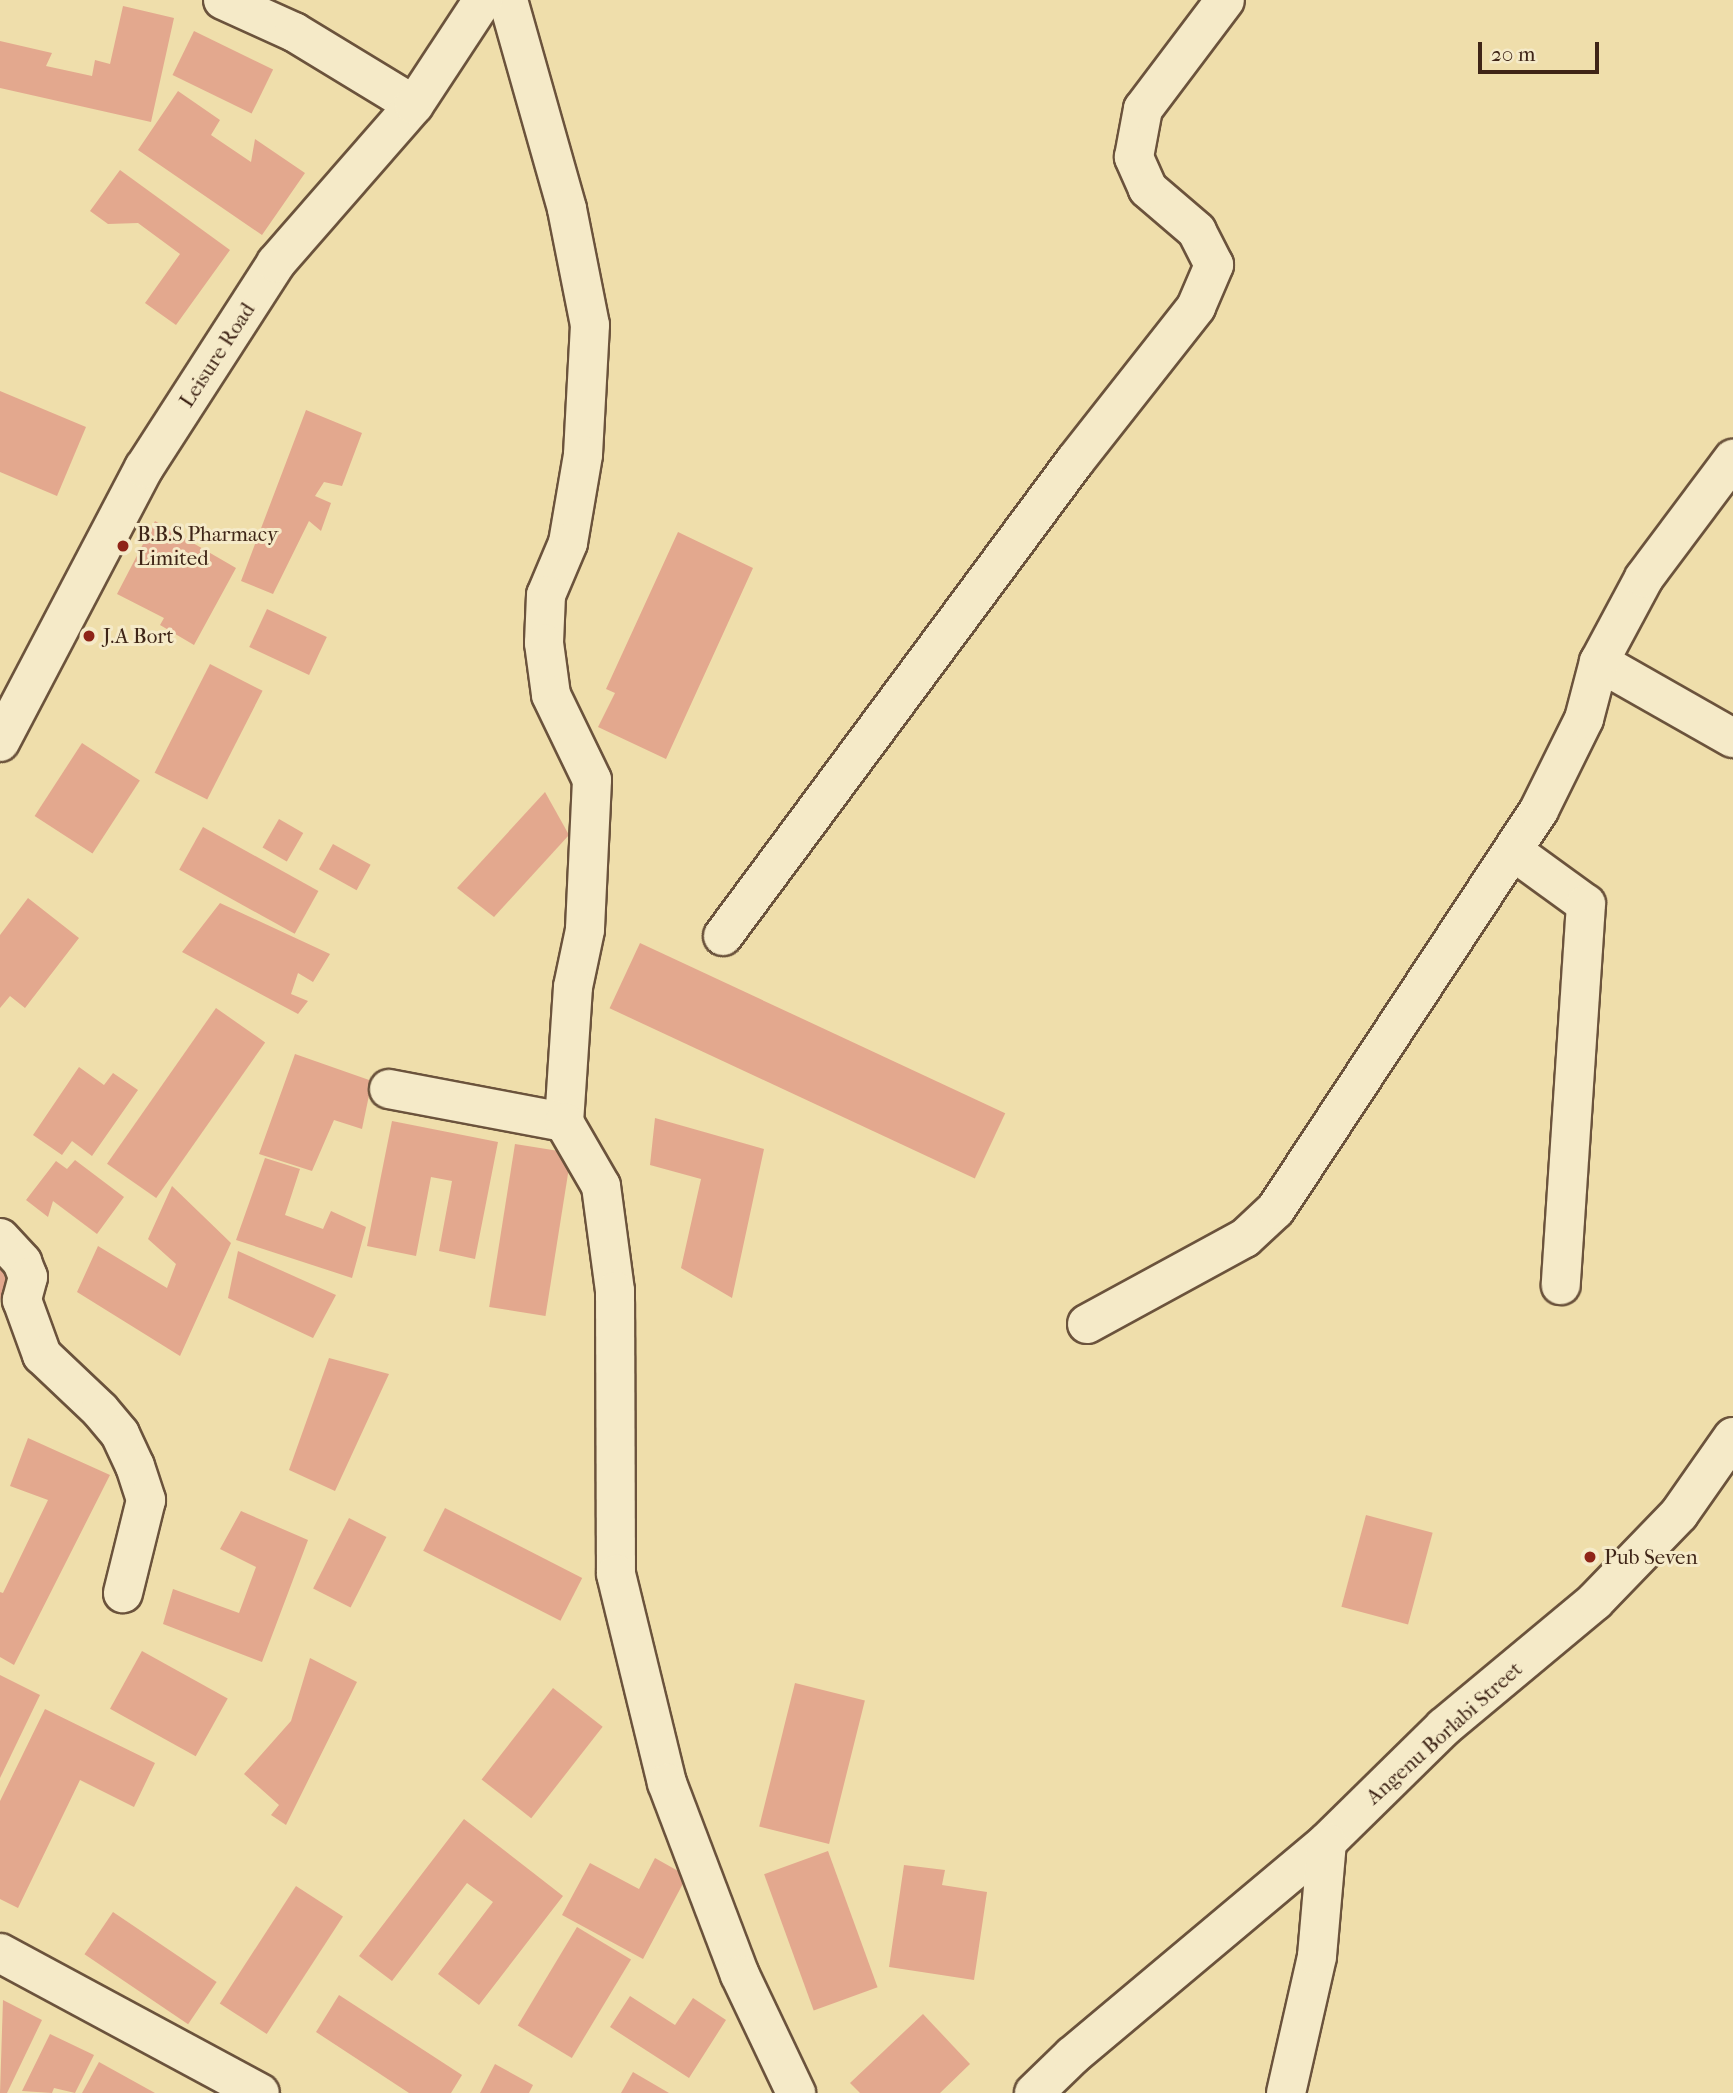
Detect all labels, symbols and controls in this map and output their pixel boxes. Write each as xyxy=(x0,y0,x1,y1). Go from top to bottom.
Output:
scale bar xyxy=(1481,28,1602,72)
text: 20 m xyxy=(1491,42,1535,66)
street label: Leisure Road xyxy=(174,298,260,412)
place label: B.B.S Pharmacy Limited xyxy=(137,521,278,571)
marker: B.B.S Pharmacy Limited xyxy=(115,538,131,554)
place label: J.A Bort xyxy=(103,623,174,649)
marker: J.A Bort xyxy=(81,628,97,644)
place label: Pub Seven xyxy=(1604,1544,1698,1570)
marker: Pub Seven xyxy=(1582,1549,1598,1565)
street label: Angenu Borlabi Street xyxy=(1361,1656,1527,1810)

